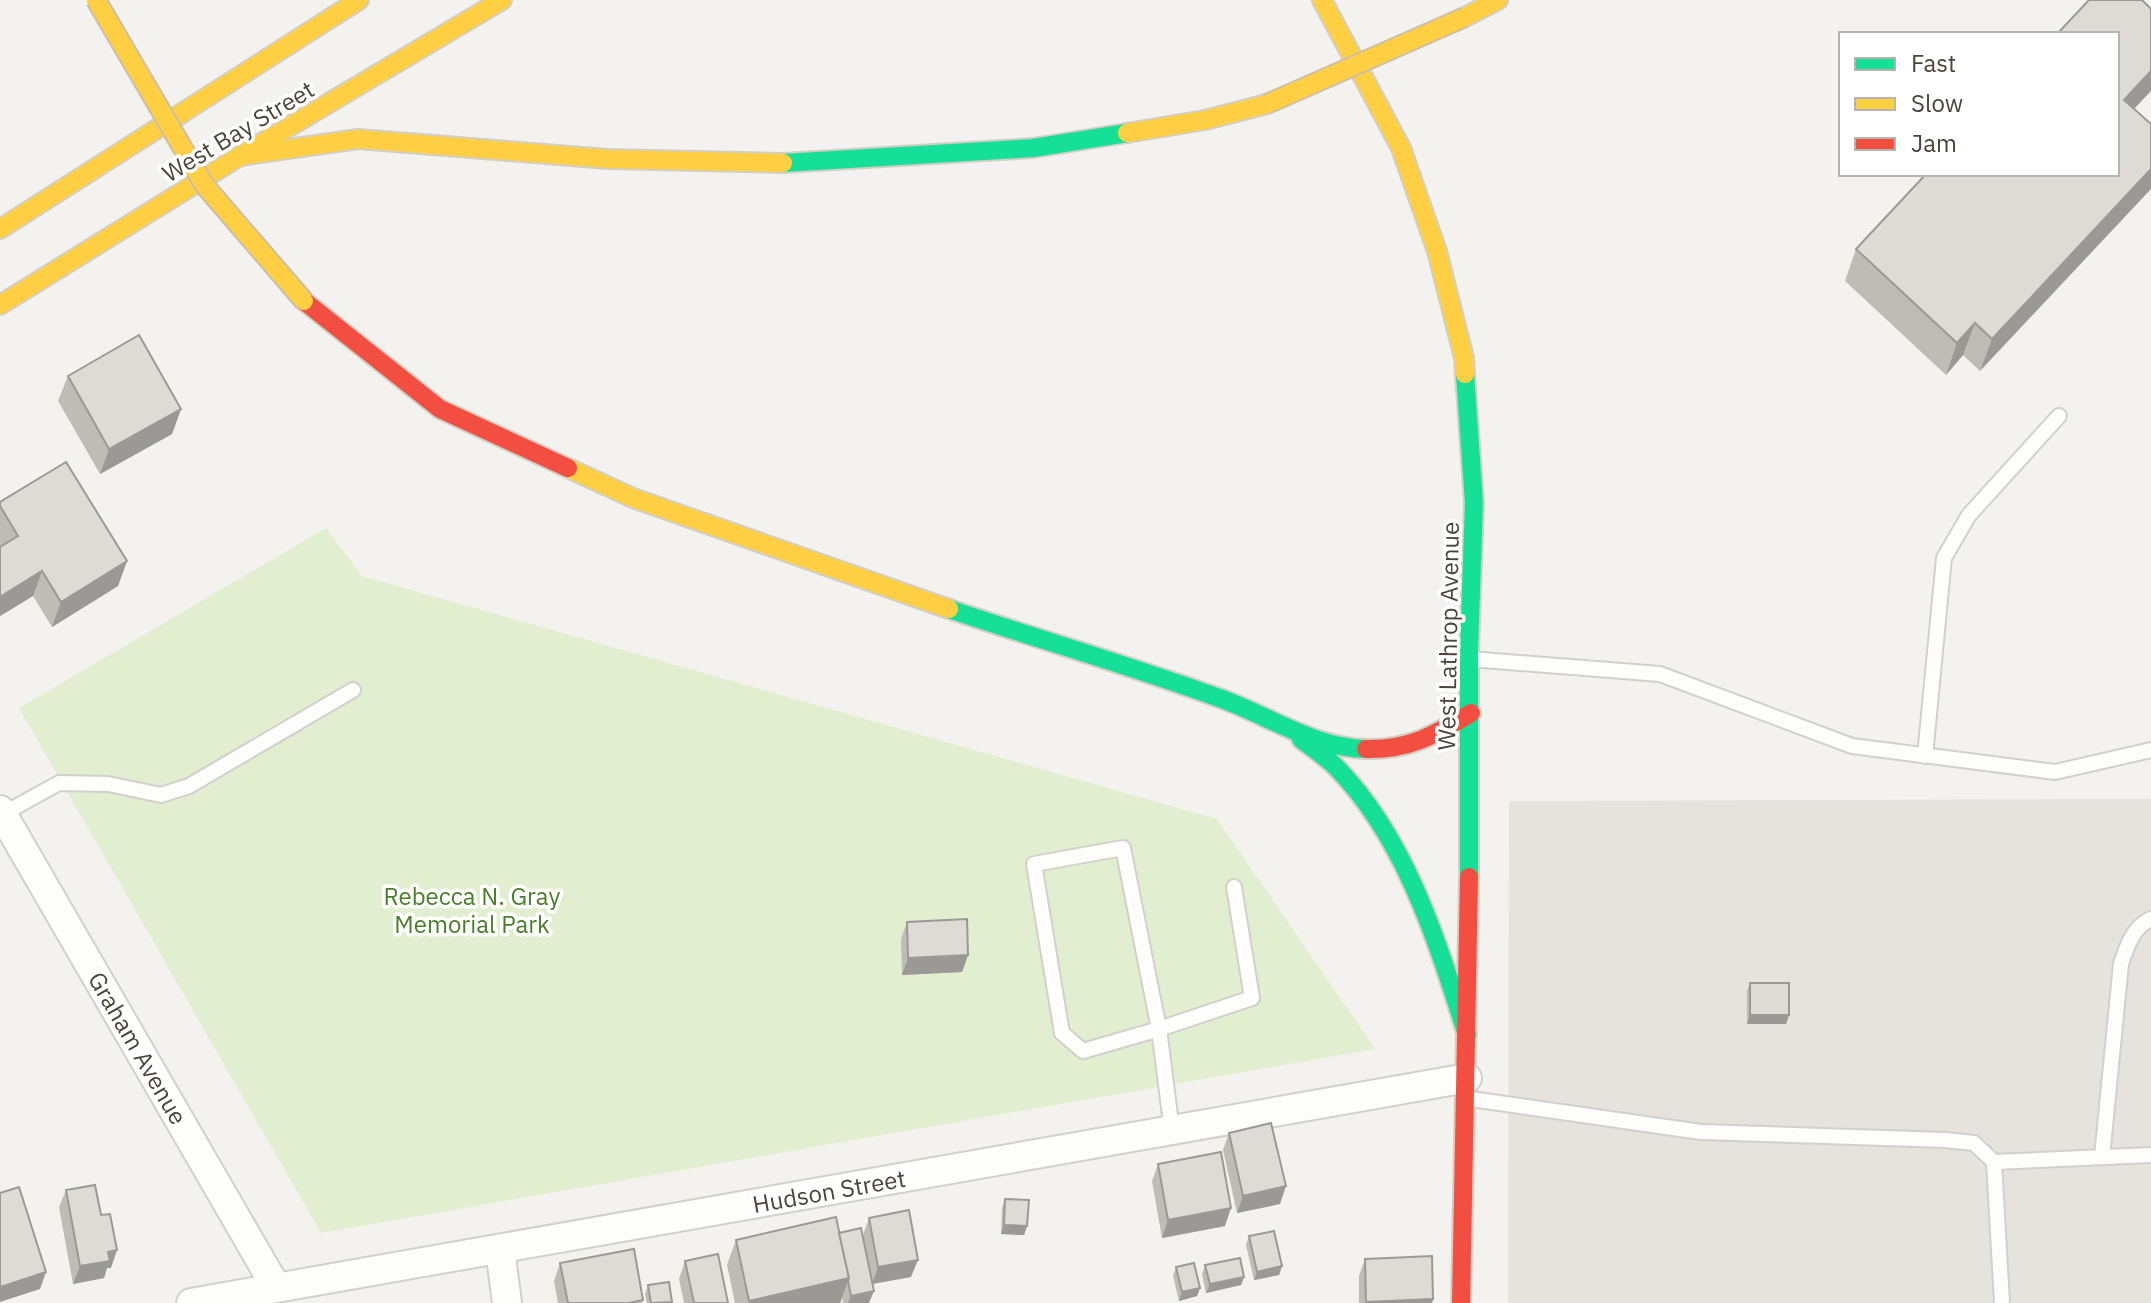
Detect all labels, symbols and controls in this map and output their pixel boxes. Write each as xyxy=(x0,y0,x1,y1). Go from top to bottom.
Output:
legend xyxy=(1839,32,2119,176)
text: Fast xyxy=(1911,47,1956,79)
street label: West Bay Street xyxy=(156,73,320,189)
text: Slow xyxy=(1911,87,1963,119)
text: Jam xyxy=(1911,127,1957,159)
street label: West Lathrop Avenue xyxy=(1430,521,1466,751)
park label: Rebecca N. Gray Memorial Park xyxy=(384,880,561,940)
street label: Graham Avenue xyxy=(81,966,195,1130)
street label: Hudson Street xyxy=(750,1162,908,1220)

